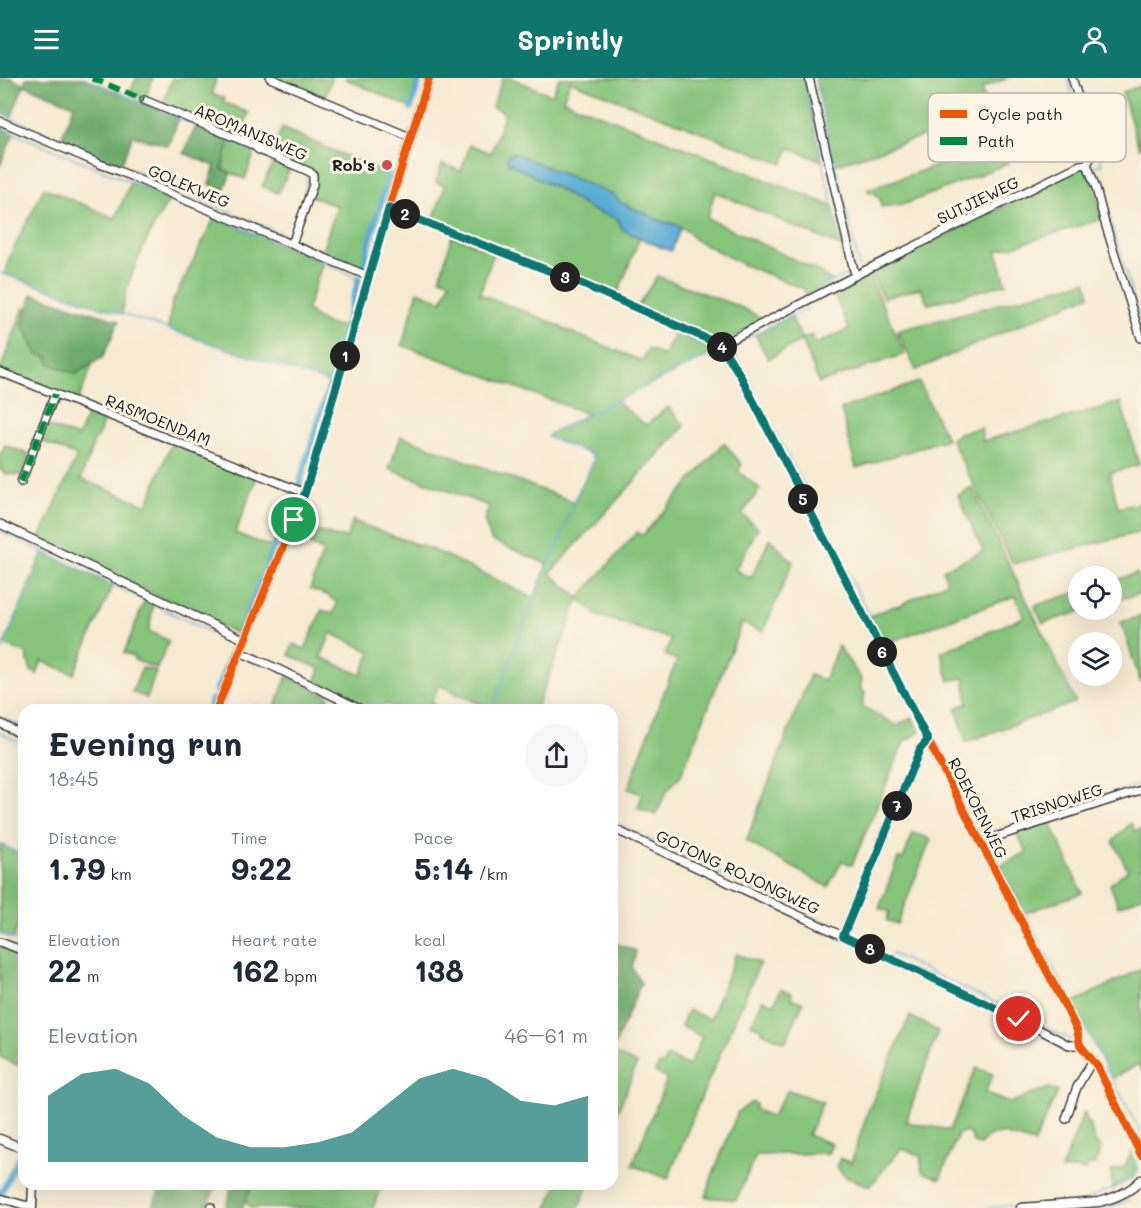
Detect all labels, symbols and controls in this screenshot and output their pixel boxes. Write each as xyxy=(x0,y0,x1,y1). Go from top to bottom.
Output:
text: Sprintly xyxy=(517,22,624,57)
icon: menu xyxy=(30,23,63,56)
icon: person xyxy=(1078,23,1111,56)
legend xyxy=(928,93,1126,162)
street label: AROMANISWEG xyxy=(192,98,311,165)
text: Cycle path xyxy=(978,103,1062,124)
text: Path xyxy=(978,130,1014,151)
place label: Rob's xyxy=(332,154,375,175)
marker: Rob's xyxy=(380,158,394,172)
street label: GOLEKWEG xyxy=(145,159,233,212)
street label: SUTJIEWEG xyxy=(933,171,1022,228)
pin: 2 xyxy=(390,199,420,229)
text: 2 xyxy=(401,203,409,224)
pin: 3 xyxy=(550,262,580,292)
text: 3 xyxy=(560,266,570,287)
pin: 4 xyxy=(707,332,737,362)
text: 4 xyxy=(717,336,727,357)
pin: 1 xyxy=(330,341,360,371)
text: 1 xyxy=(341,345,349,366)
street label: RASMOENDAM xyxy=(103,389,214,450)
pin: 5 xyxy=(788,484,818,514)
text: 5 xyxy=(798,488,808,509)
pin xyxy=(268,494,319,545)
icon: arrive xyxy=(277,503,310,536)
map controls xyxy=(1068,566,1122,686)
button: locate xyxy=(1068,566,1122,620)
button: layers xyxy=(1068,632,1122,686)
pin: 6 xyxy=(867,637,897,667)
text: 6 xyxy=(877,641,887,662)
text: Evening run xyxy=(48,721,242,764)
button: share xyxy=(525,724,588,787)
street label: ROEKOENWEG xyxy=(944,754,1013,862)
text: 18:45 xyxy=(48,765,99,791)
street label: TRISNOWEG xyxy=(1009,778,1105,827)
pin: 7 xyxy=(882,791,912,821)
text: 7 xyxy=(893,795,901,816)
street label: GOTONG ROJONGWEG xyxy=(653,824,823,919)
text: Distance xyxy=(48,827,117,848)
text: Time xyxy=(231,827,267,848)
text: Pace xyxy=(414,827,453,848)
text: 1.79 xyxy=(48,848,105,888)
text: 9:22 xyxy=(231,848,292,888)
text: 5:14 xyxy=(414,848,473,888)
text: km xyxy=(105,863,132,884)
text: /km xyxy=(473,863,508,884)
text: Elevation xyxy=(48,929,120,950)
text: Heart rate xyxy=(231,929,317,950)
text: kcal xyxy=(414,929,446,950)
pin: 8 xyxy=(855,934,885,964)
text: 8 xyxy=(865,938,875,959)
text: 22 xyxy=(48,950,82,990)
text: 162 xyxy=(231,950,279,990)
text: 138 xyxy=(414,950,464,990)
text: m xyxy=(82,965,99,986)
text: bpm xyxy=(279,965,317,986)
pin xyxy=(993,993,1044,1044)
icon: check xyxy=(1002,1002,1035,1035)
text: Elevation xyxy=(48,1022,138,1048)
text: 46–61 m xyxy=(504,1022,588,1048)

